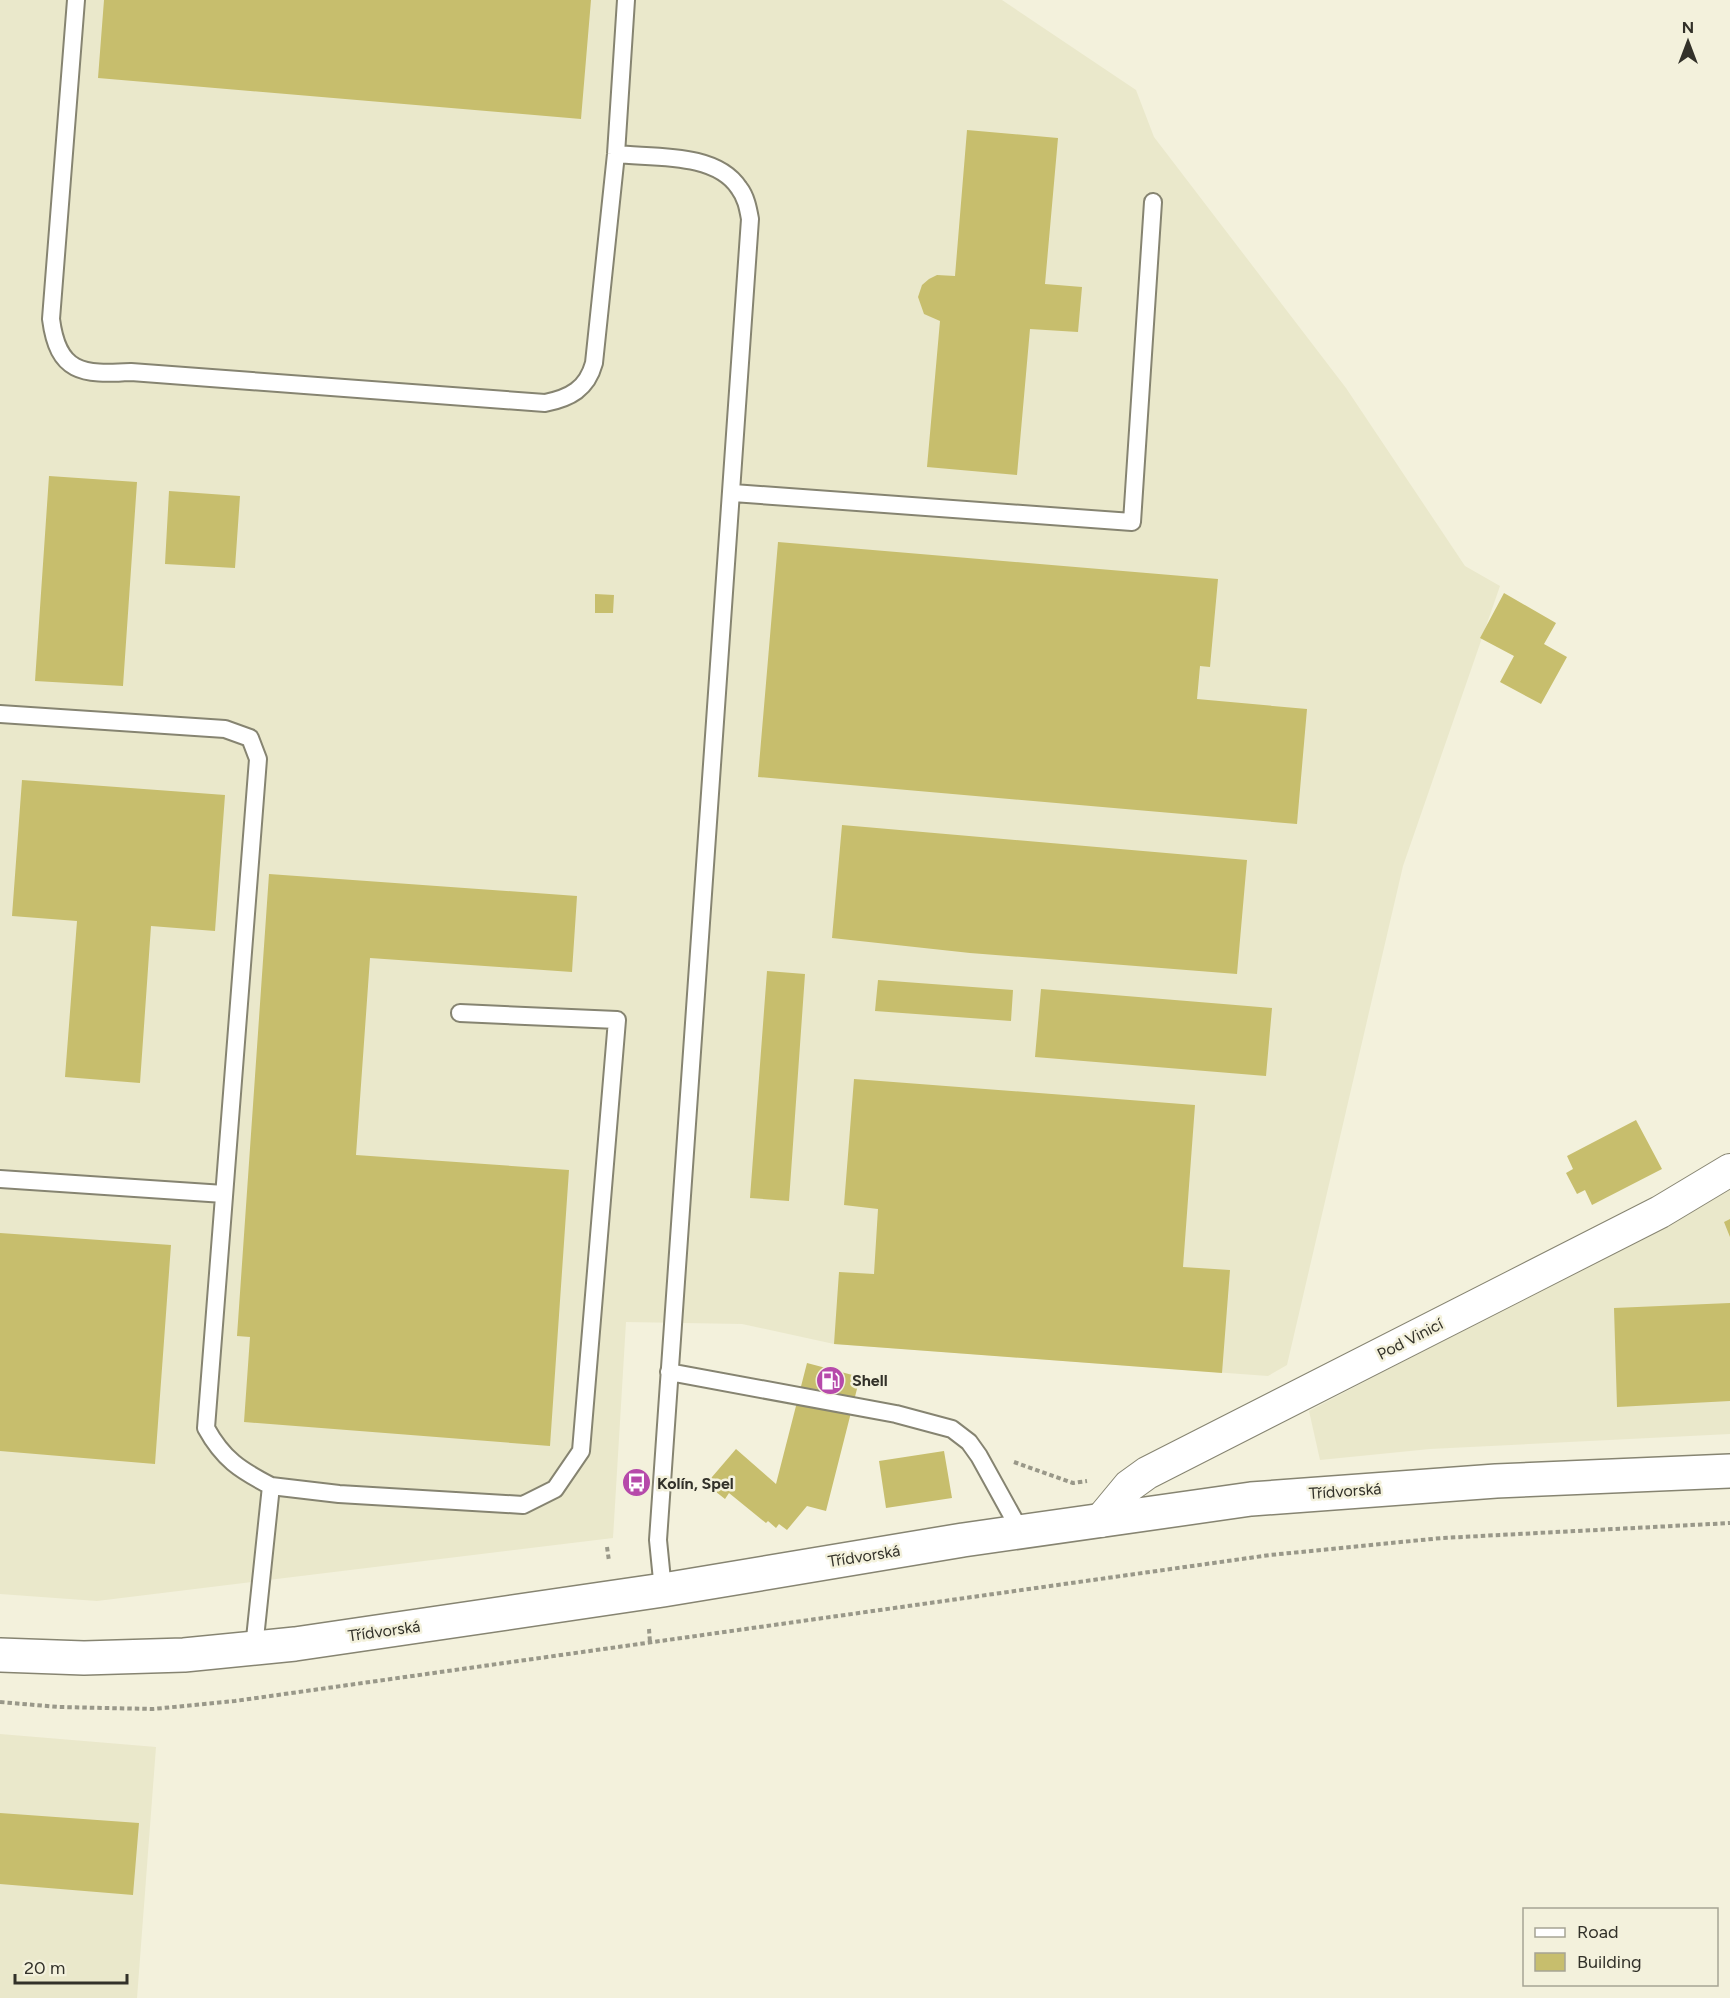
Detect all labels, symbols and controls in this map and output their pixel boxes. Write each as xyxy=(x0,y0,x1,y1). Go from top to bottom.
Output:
north arrow xyxy=(1658,12,1718,72)
text: N xyxy=(1682,18,1694,37)
street label: Pod Vinicí xyxy=(1374,1314,1447,1364)
fuel station icon: Shell xyxy=(815,1364,847,1396)
place label: Shell xyxy=(852,1371,888,1390)
bus stop icon: Kolín, Spel xyxy=(620,1467,652,1499)
place label: Kolín, Spel xyxy=(657,1474,734,1493)
street label: Třídvorská xyxy=(1308,1479,1382,1503)
street label: Třídvorská xyxy=(827,1541,901,1571)
street label: Třídvorská xyxy=(347,1617,421,1645)
legend xyxy=(1523,1908,1718,1986)
text: Road xyxy=(1577,1921,1618,1943)
scale bar xyxy=(15,1947,128,1985)
text: Building xyxy=(1577,1951,1642,1973)
text: 20 m xyxy=(24,1957,65,1979)

